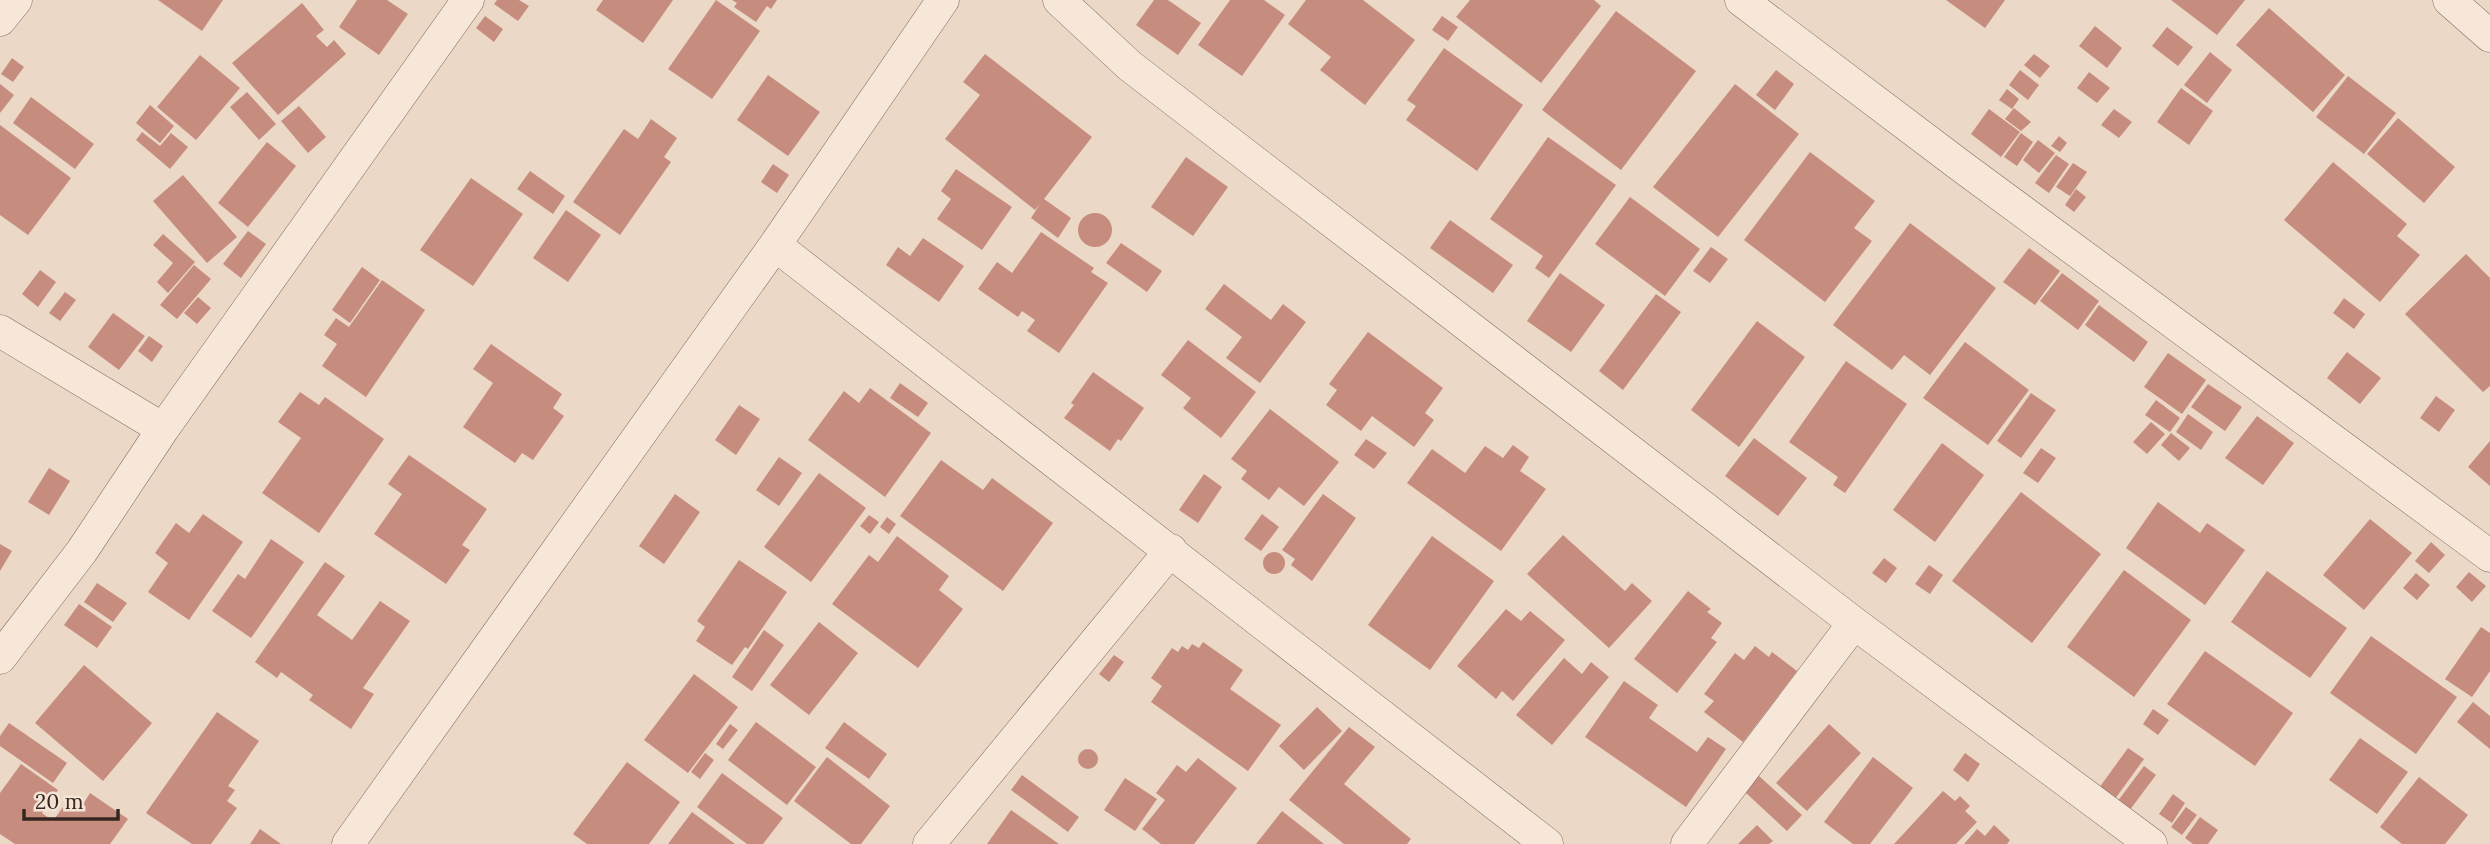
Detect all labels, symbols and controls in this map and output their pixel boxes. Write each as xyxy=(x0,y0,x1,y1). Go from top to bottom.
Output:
scale bar xyxy=(24,778,119,822)
text: 20 m xyxy=(35,788,84,815)

